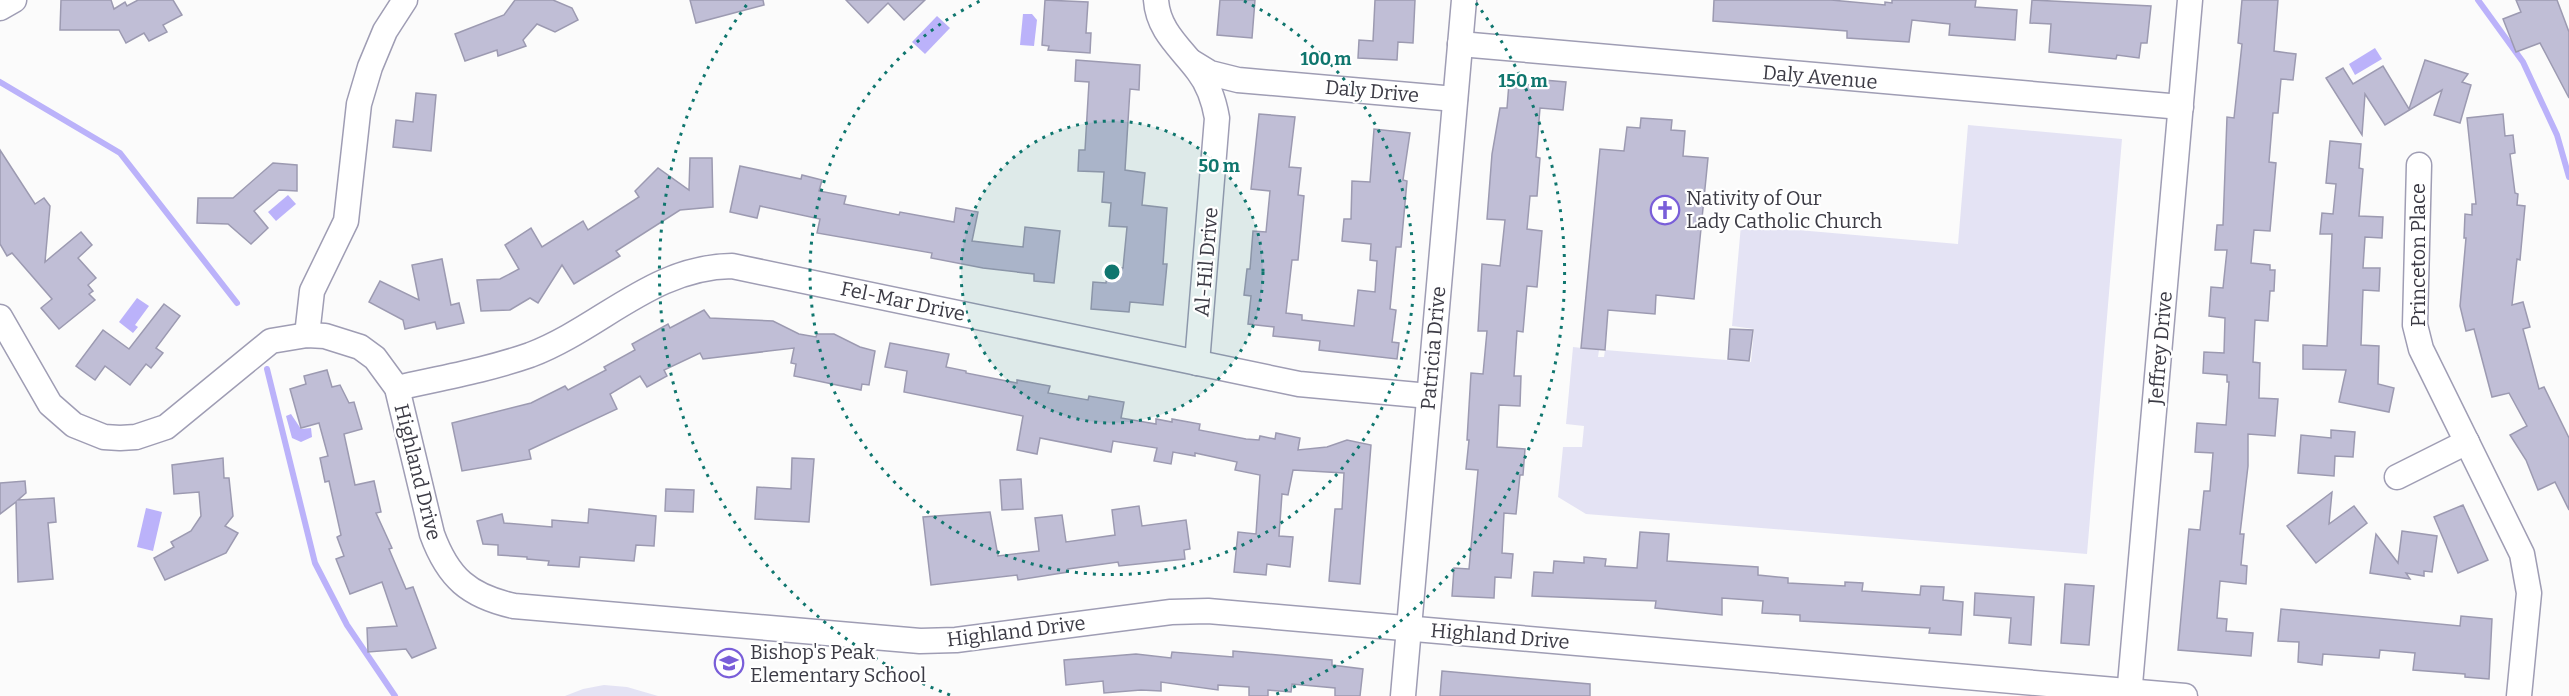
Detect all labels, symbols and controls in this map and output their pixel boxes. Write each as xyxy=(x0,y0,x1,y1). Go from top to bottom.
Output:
text: 100 m xyxy=(1300,48,1352,70)
street label: Daly Avenue xyxy=(1762,60,1878,94)
text: 150 m xyxy=(1498,70,1548,92)
street label: Daly Drive xyxy=(1324,75,1420,107)
text: 50 m xyxy=(1198,155,1240,177)
street label: Princeton Place xyxy=(2406,183,2430,327)
place label: Nativity of Our Lady Catholic Church xyxy=(1686,186,1883,233)
church icon: Nativity of Our Lady Catholic Church xyxy=(1649,194,1681,226)
street label: Al-Hil Drive xyxy=(1189,206,1223,318)
centre of rings xyxy=(1102,262,1122,282)
street label: Fel-Mar Drive xyxy=(839,276,967,326)
street label: Patricia Drive xyxy=(1416,285,1450,411)
street label: Jeffrey Drive xyxy=(2143,290,2177,407)
street label: Highland Drive xyxy=(389,401,447,543)
street label: Highland Drive xyxy=(945,611,1087,651)
street label: Highland Drive xyxy=(1429,618,1571,654)
place label: Bishop's Peak Elementary School xyxy=(750,640,927,687)
school or university icon: Bishop's Peak Elementary School xyxy=(713,647,745,679)

